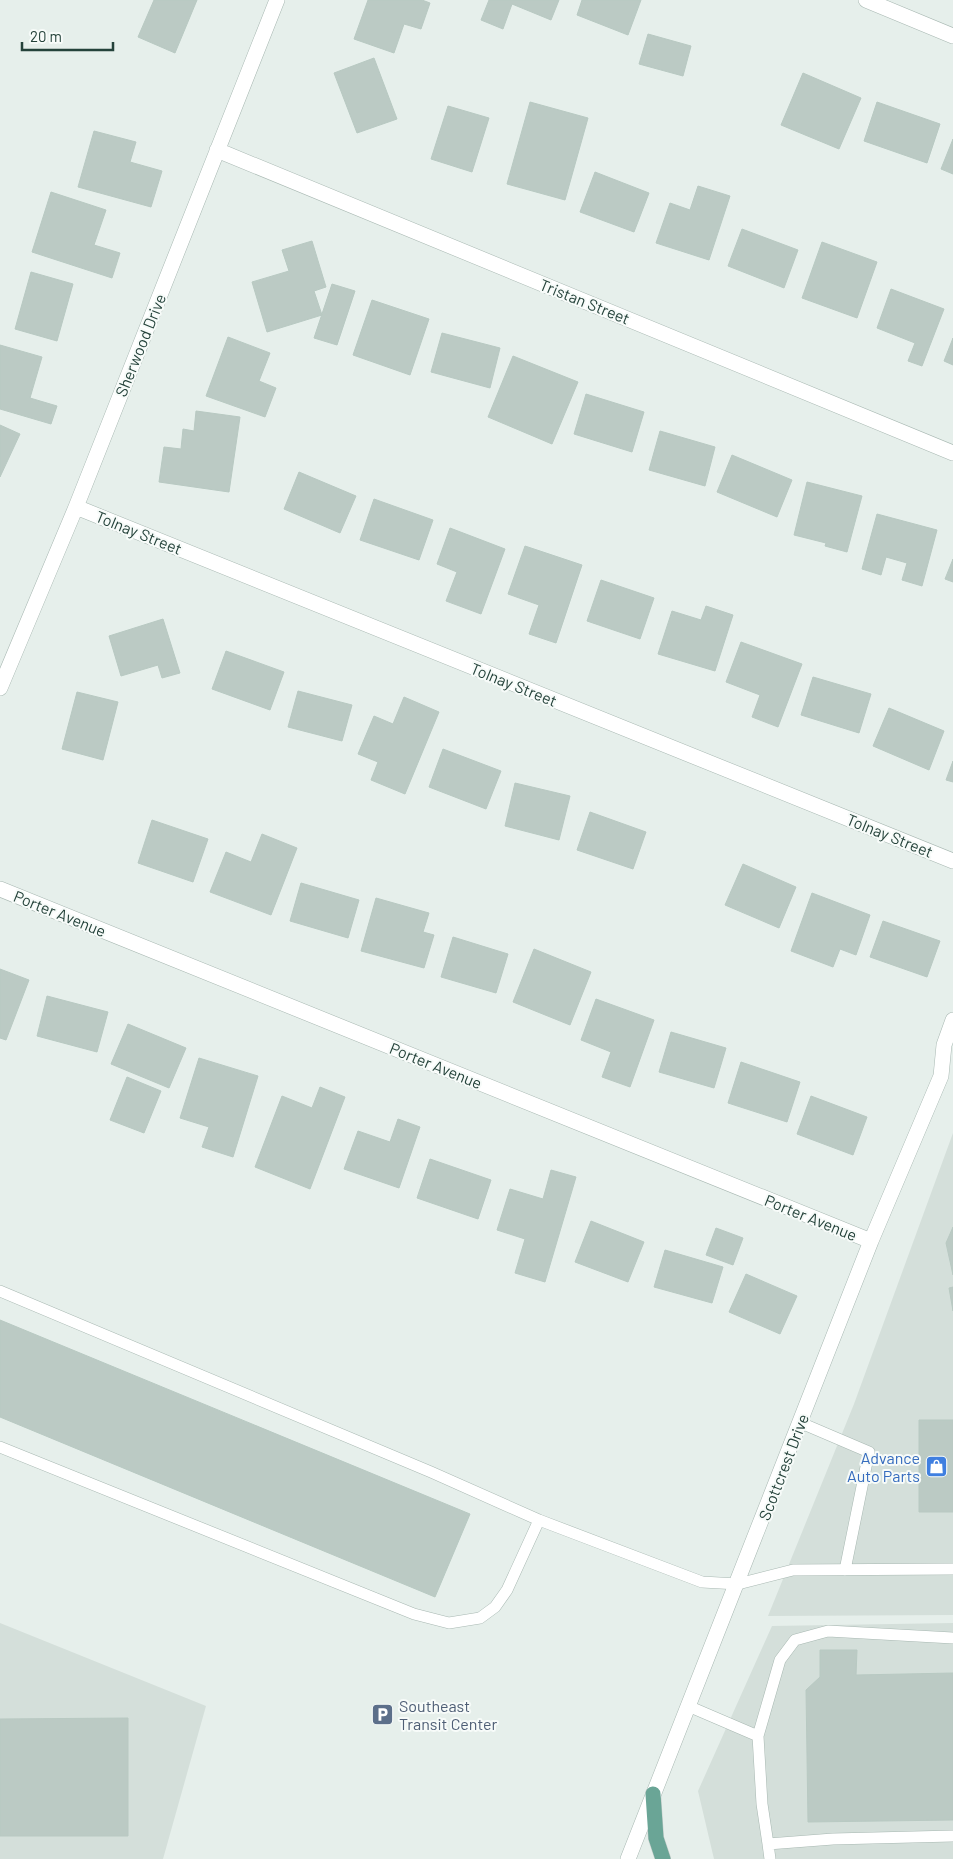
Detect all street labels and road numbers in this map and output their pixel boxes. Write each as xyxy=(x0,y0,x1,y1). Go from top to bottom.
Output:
street label: Tristan Street xyxy=(537,274,633,328)
street label: Sherwood Drive xyxy=(111,291,169,399)
street label: Tolnay Street xyxy=(93,506,185,558)
street label: Tolnay Street xyxy=(468,658,560,710)
street label: Tolnay Street xyxy=(844,809,936,861)
street label: Porter Avenue xyxy=(11,886,109,940)
street label: Porter Avenue xyxy=(387,1038,485,1092)
street label: Porter Avenue xyxy=(762,1190,860,1244)
street label: Scottcrest Drive xyxy=(754,1411,812,1523)

